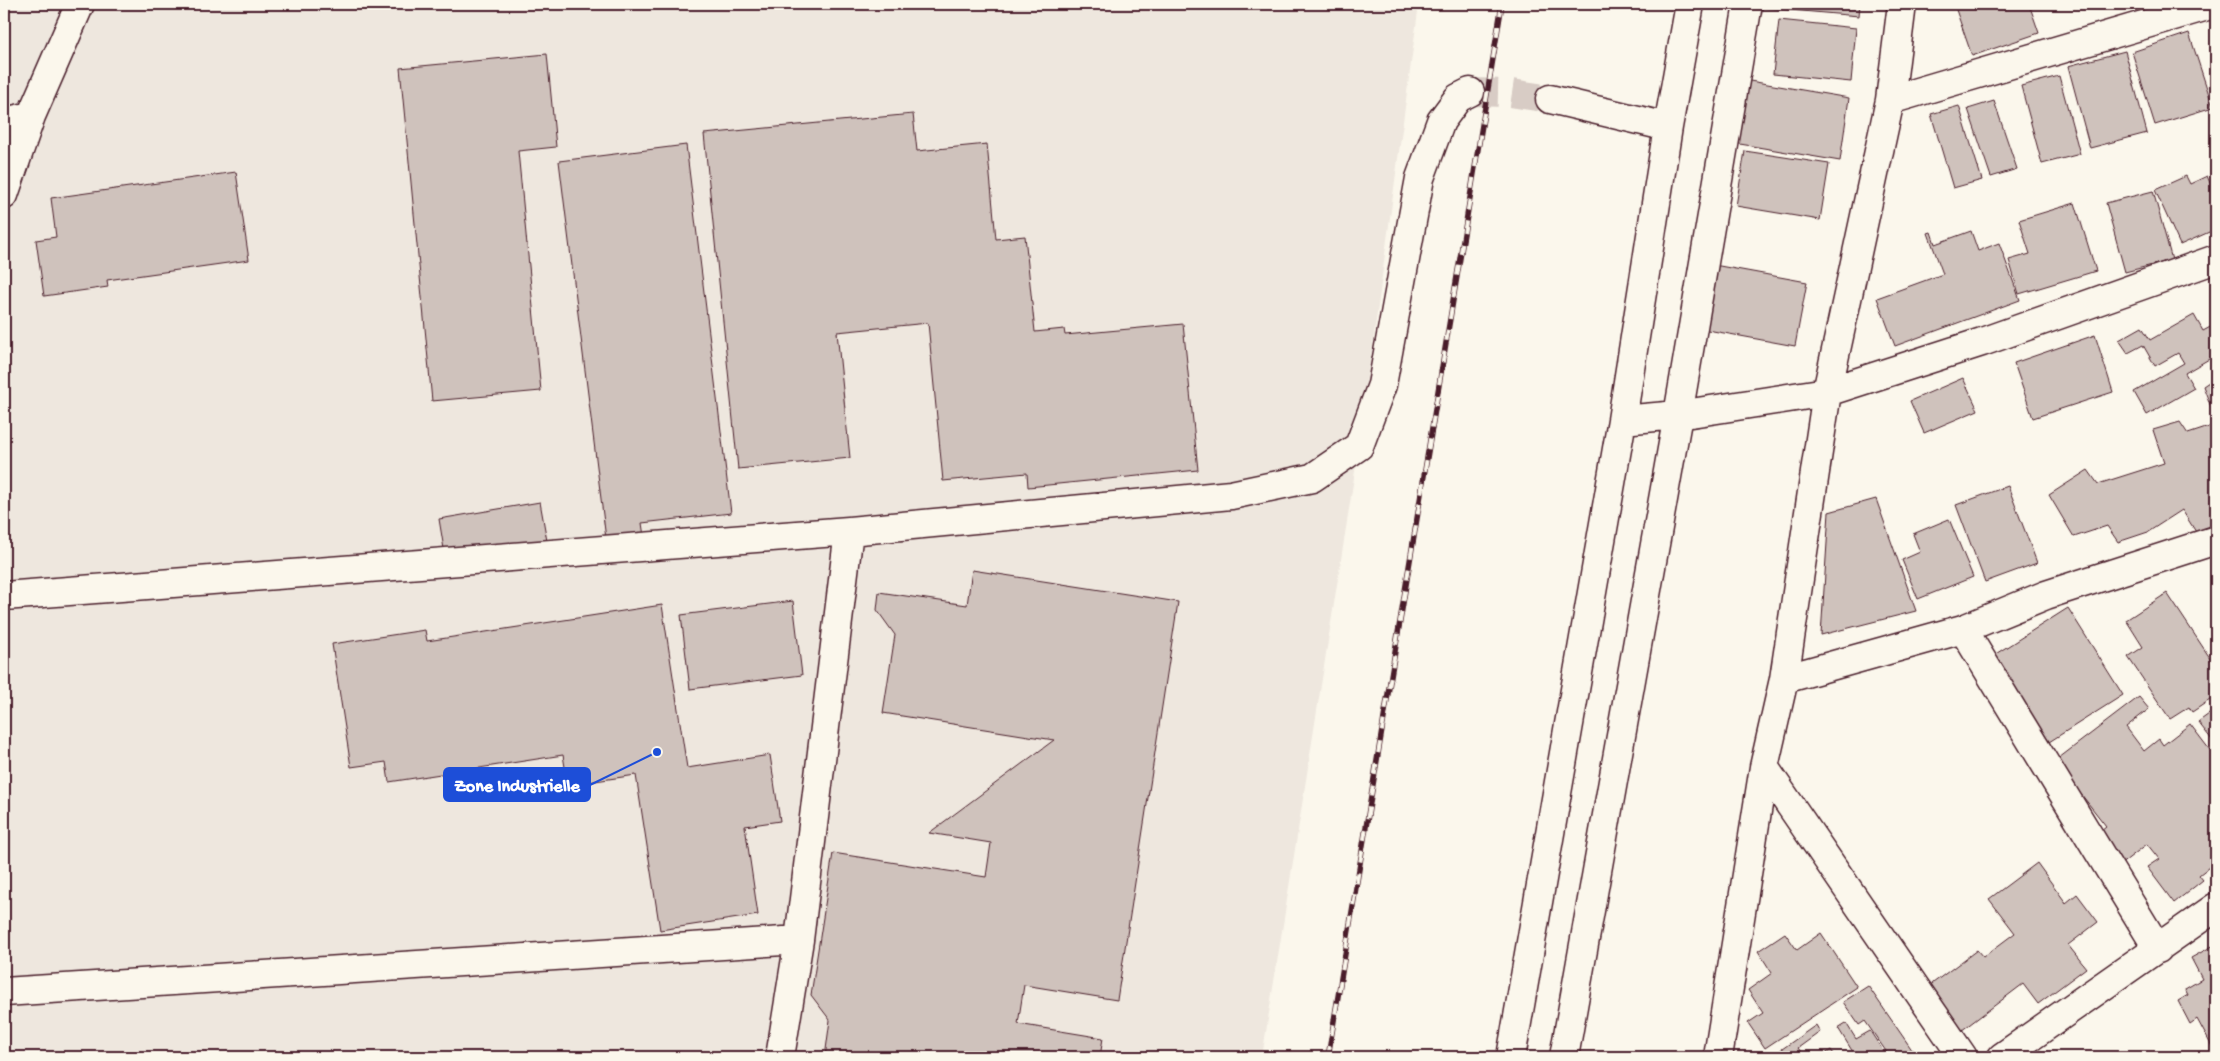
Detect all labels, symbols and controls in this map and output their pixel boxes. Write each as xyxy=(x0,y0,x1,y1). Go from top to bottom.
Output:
callout: Zone Industrielle xyxy=(444,768,590,801)
text: Zone Industrielle xyxy=(454,777,581,798)

